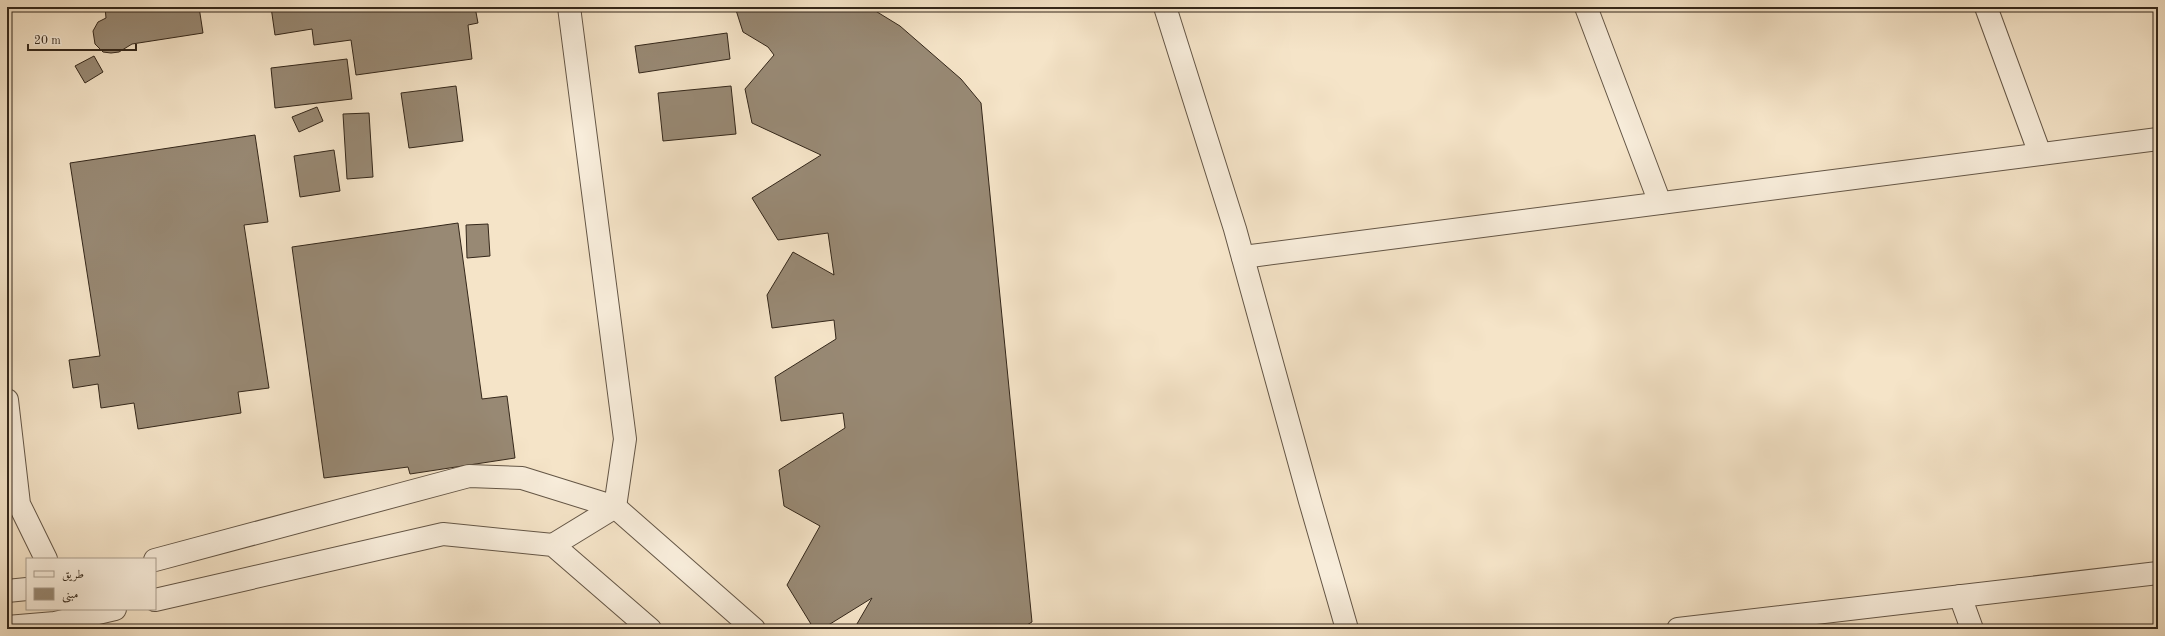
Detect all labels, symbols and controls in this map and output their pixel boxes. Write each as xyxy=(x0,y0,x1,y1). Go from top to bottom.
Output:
scale bar xyxy=(28,26,136,52)
text: 20 m xyxy=(34,35,61,47)
legend xyxy=(26,558,156,610)
text: طريق xyxy=(62,569,84,582)
text: مبنى xyxy=(62,589,78,603)

